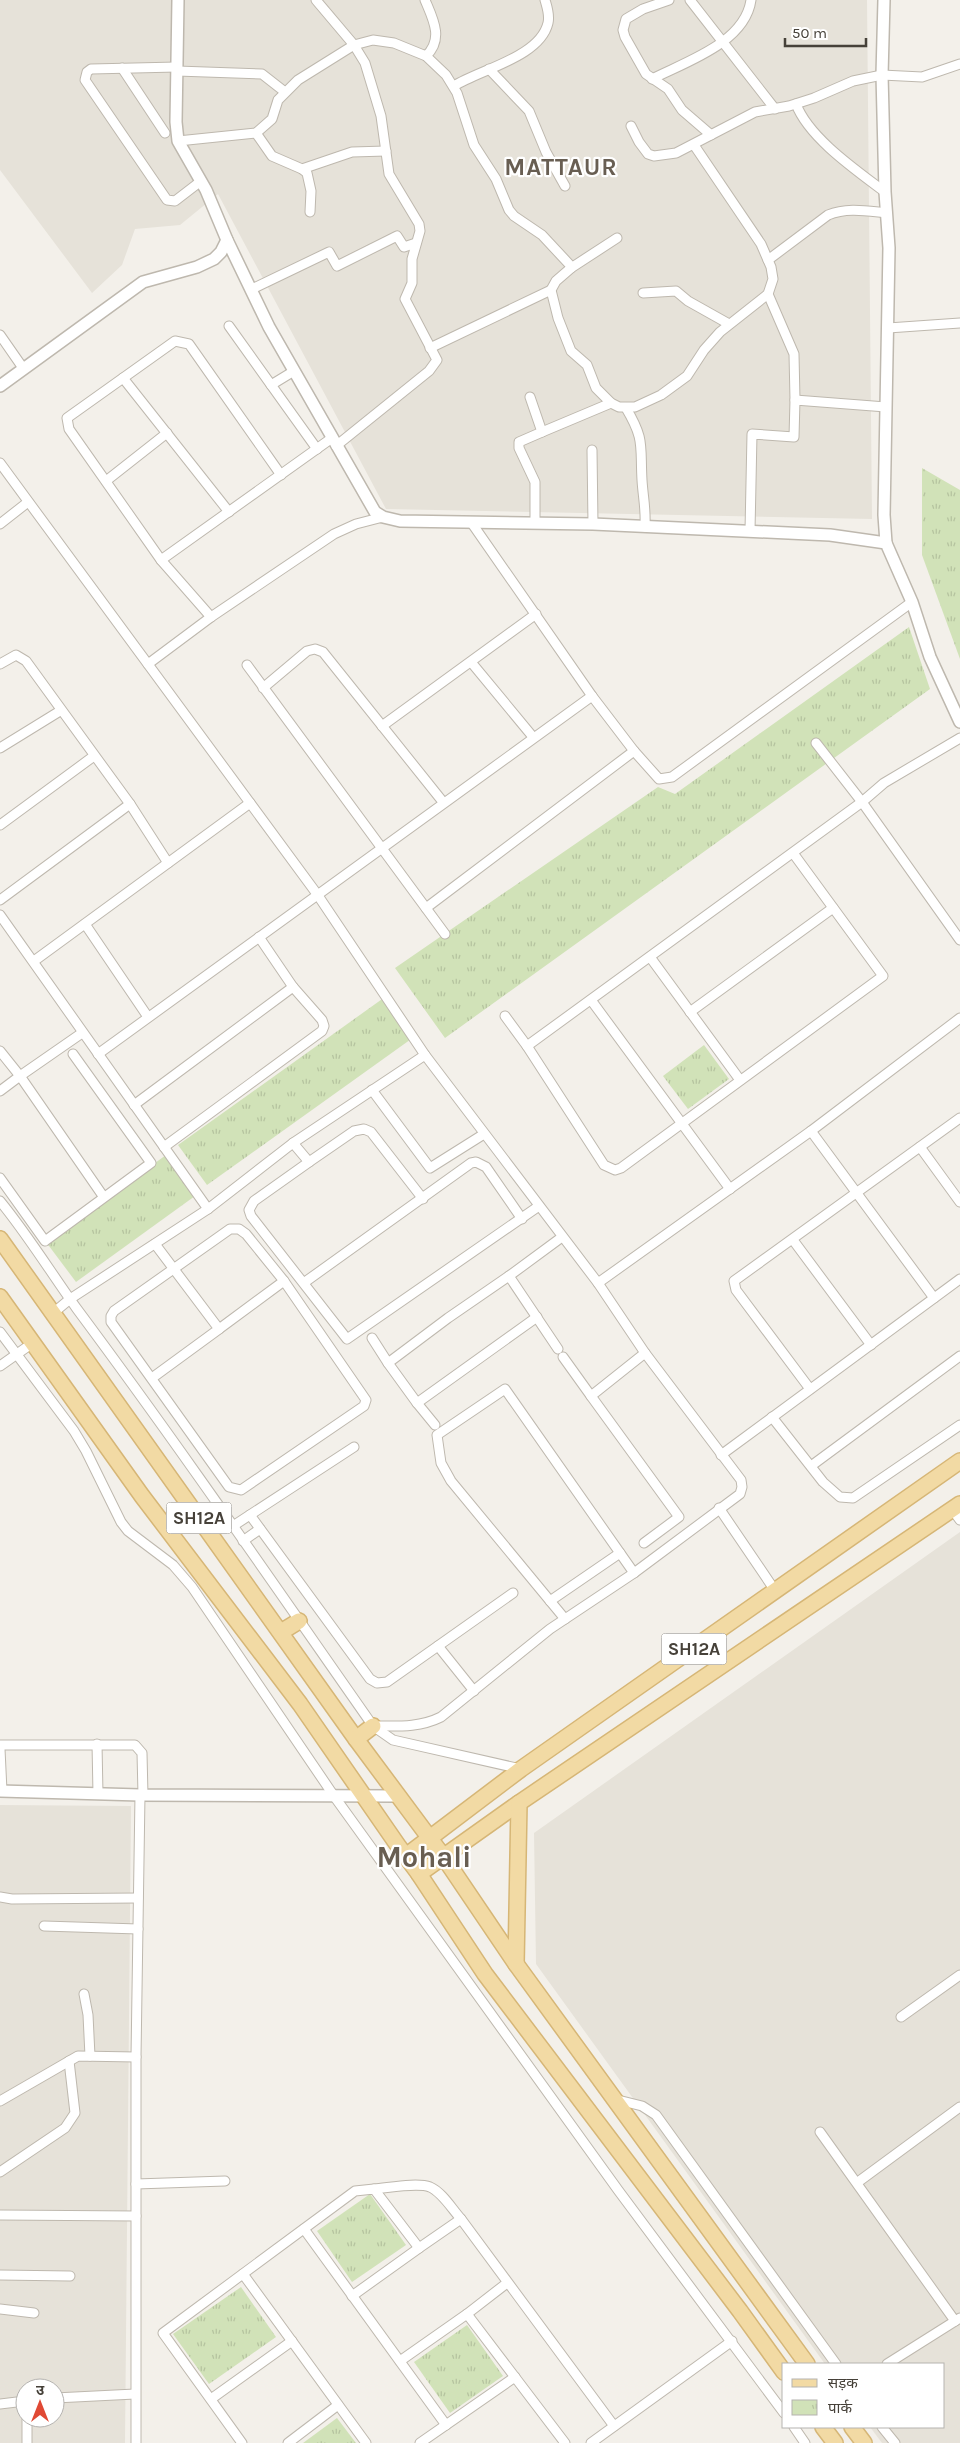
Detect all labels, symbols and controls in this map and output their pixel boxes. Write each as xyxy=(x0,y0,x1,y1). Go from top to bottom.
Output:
scale bar xyxy=(785,15,866,47)
text: 50 m xyxy=(792,24,827,42)
district label: MATTAUR xyxy=(504,153,618,181)
road number: SH12A xyxy=(166,1502,232,1534)
road number: SH12A xyxy=(662,1634,726,1665)
district label: Mohali xyxy=(376,1840,472,1874)
legend xyxy=(782,2363,945,2428)
text: सड़क xyxy=(828,2374,858,2392)
north arrow xyxy=(15,2378,65,2428)
text: उ xyxy=(36,2382,45,2399)
text: पार्क xyxy=(828,2399,852,2417)

